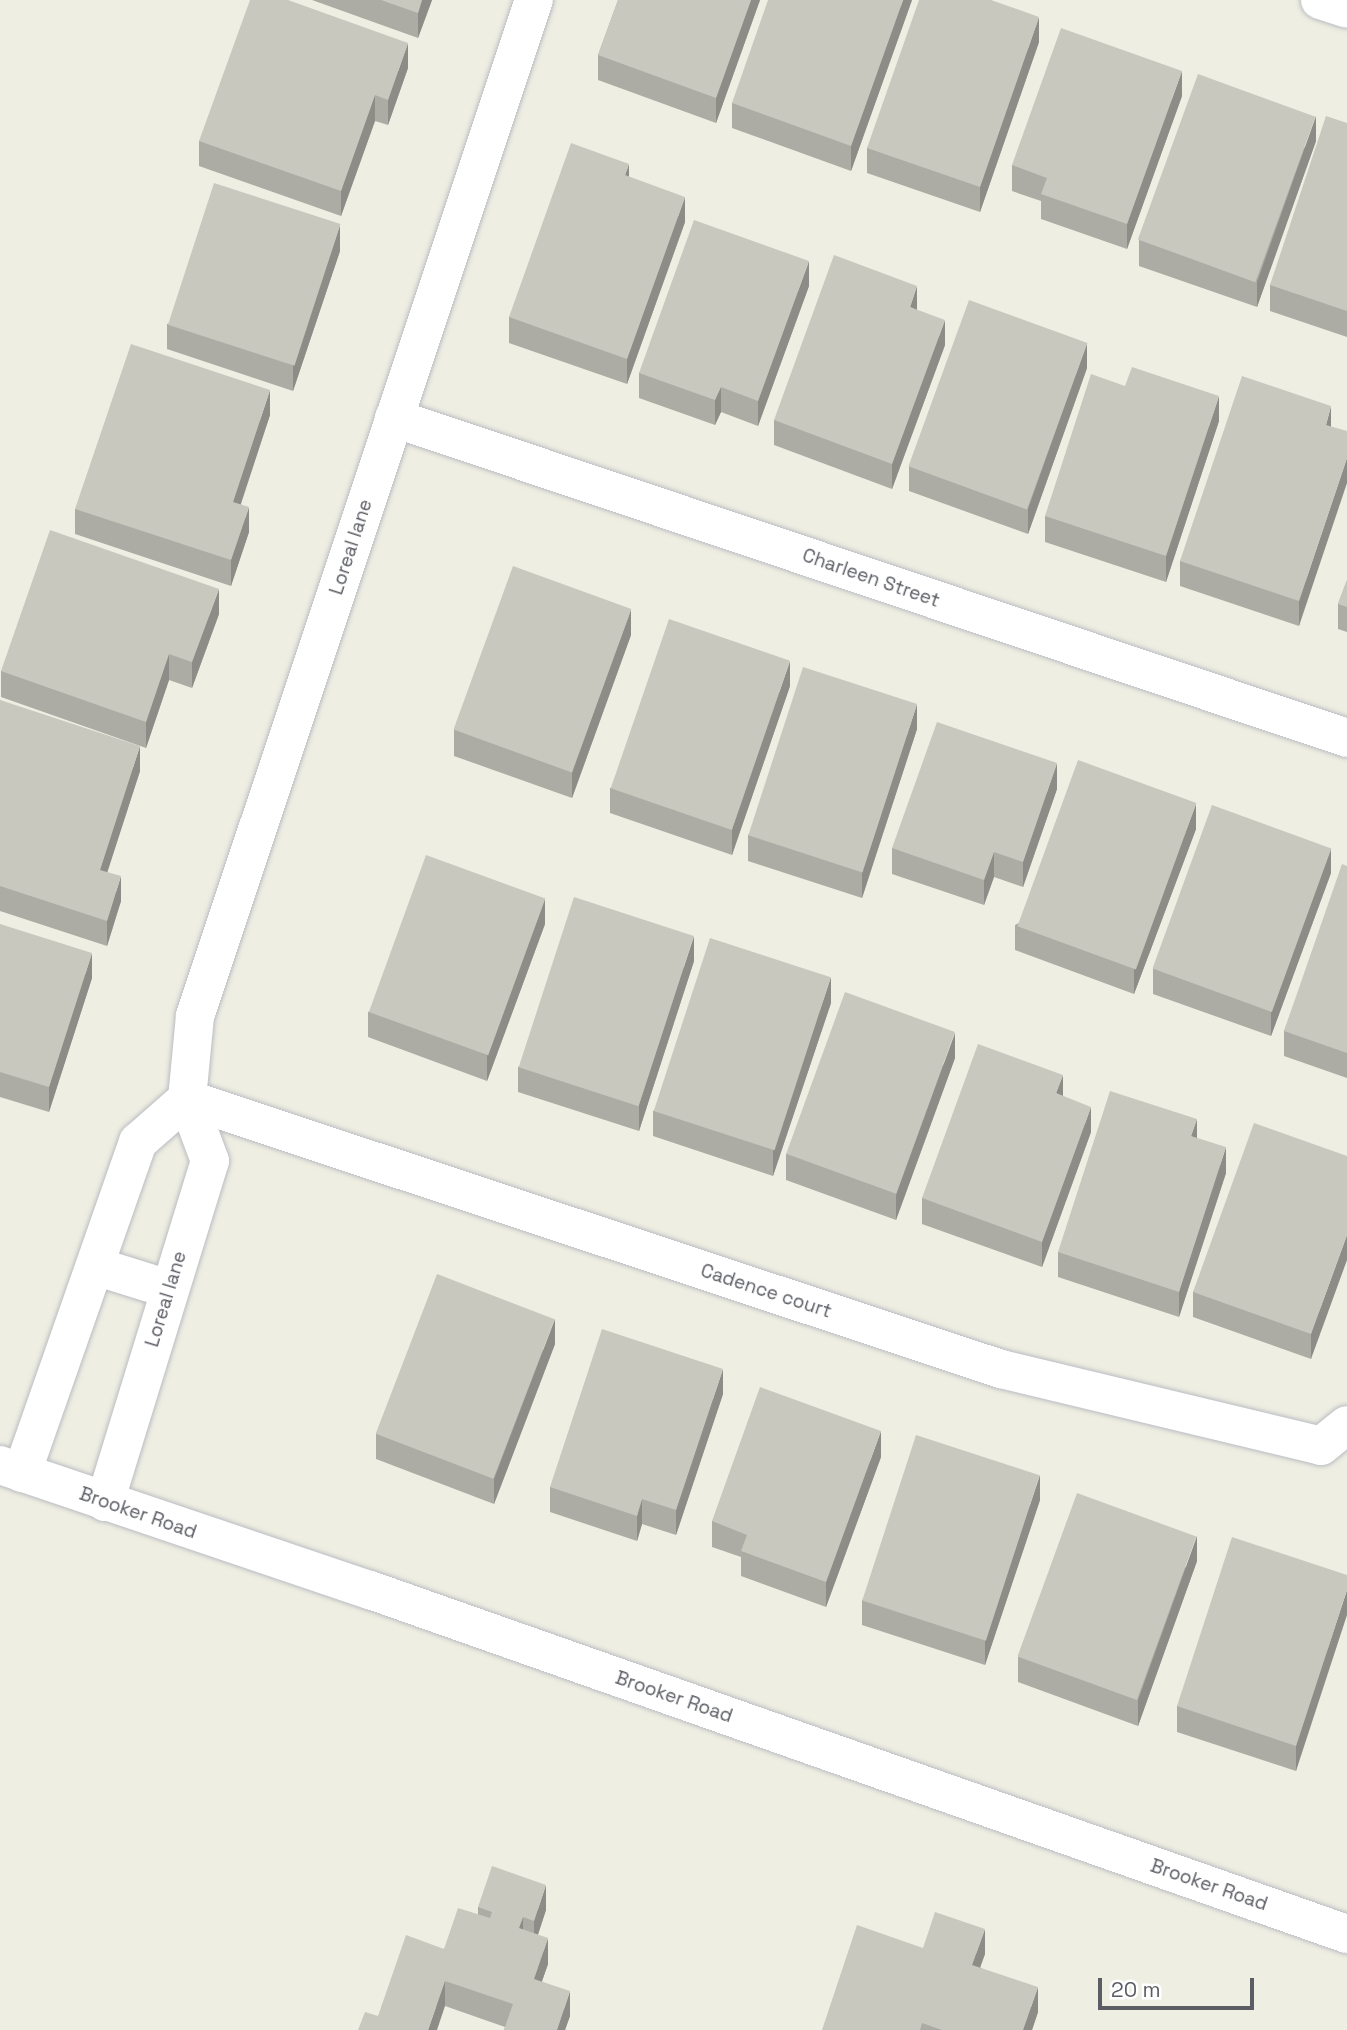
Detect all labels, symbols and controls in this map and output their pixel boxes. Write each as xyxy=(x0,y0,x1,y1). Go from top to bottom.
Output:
street label: Loreal lane xyxy=(325,496,377,598)
street label: Charleen Street xyxy=(799,544,943,612)
street label: Loreal lane xyxy=(141,1248,191,1350)
street label: Cadence court xyxy=(698,1259,834,1323)
street label: Brooker Road xyxy=(76,1482,200,1544)
street label: Brooker Road xyxy=(612,1666,736,1728)
street label: Brooker Road xyxy=(1147,1854,1271,1916)
scale bar xyxy=(1102,1964,1258,2008)
text: 20 m xyxy=(1111,1976,1161,2003)

